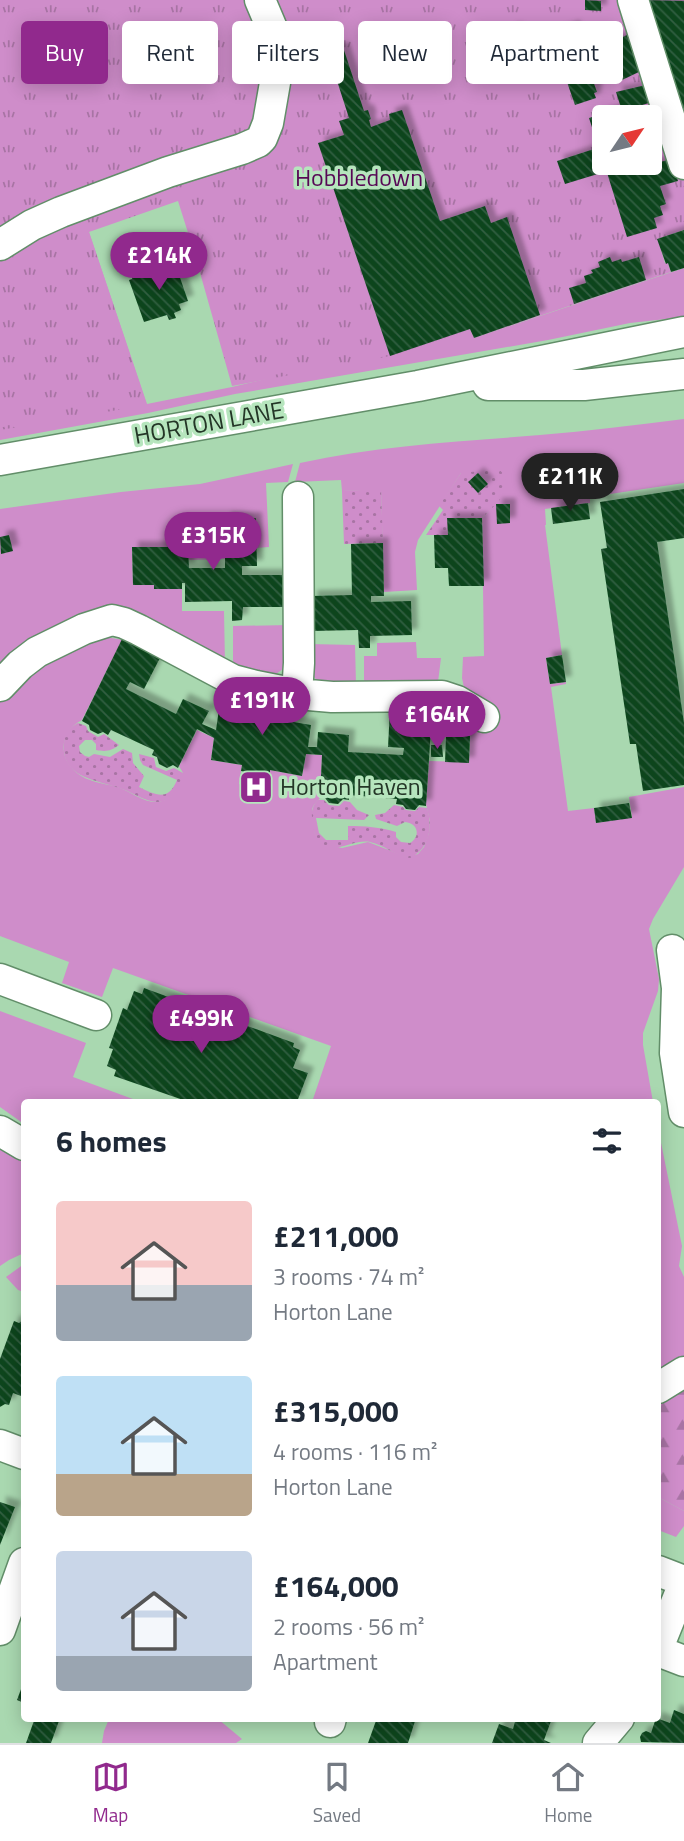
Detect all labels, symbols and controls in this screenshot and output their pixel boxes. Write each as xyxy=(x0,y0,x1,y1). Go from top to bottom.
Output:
chip: Buy xyxy=(21,21,108,84)
chip: Rent xyxy=(122,21,218,84)
chip: Filters xyxy=(232,21,344,84)
chip: New xyxy=(358,21,452,84)
chip: Apartment xyxy=(466,21,623,84)
north arrow xyxy=(592,105,662,175)
map controls xyxy=(592,105,662,175)
park label: Hobbledown xyxy=(295,159,423,195)
pin: £214K xyxy=(110,232,208,292)
text: £214K xyxy=(126,237,192,272)
street label: HORTON LANE xyxy=(131,391,286,453)
pin: £211K xyxy=(521,454,619,513)
text: £211K xyxy=(537,458,603,493)
pin: £315K xyxy=(164,512,262,572)
text: £315K xyxy=(180,517,246,552)
pin: £191K xyxy=(213,678,311,737)
text: £191K xyxy=(229,682,295,717)
pin: £164K xyxy=(388,692,486,751)
text: £164K xyxy=(404,696,470,731)
hospital icon: Horton Haven xyxy=(237,768,275,806)
place label: Horton Haven xyxy=(280,768,421,804)
pin: £499K xyxy=(152,996,250,1055)
text: £499K xyxy=(168,1000,234,1035)
text: 6 homes xyxy=(56,1118,167,1164)
icon: filters xyxy=(588,1122,626,1160)
text: £211,000 xyxy=(273,1213,399,1259)
icon: home xyxy=(112,1229,196,1313)
text: 3 rooms · 74 m² xyxy=(273,1259,424,1294)
text: Horton Lane xyxy=(273,1294,393,1329)
text: £315,000 xyxy=(273,1388,399,1434)
icon: home xyxy=(112,1404,196,1488)
text: 4 rooms · 116 m² xyxy=(273,1434,437,1469)
text: Horton Lane xyxy=(273,1469,393,1504)
text: £164,000 xyxy=(273,1563,399,1609)
icon: home xyxy=(112,1579,196,1663)
text: 2 rooms · 56 m² xyxy=(273,1609,424,1644)
text: Apartment xyxy=(273,1644,378,1679)
tab: Map xyxy=(92,1758,130,1829)
tab: Saved xyxy=(313,1758,361,1829)
tab: Home xyxy=(544,1758,592,1829)

